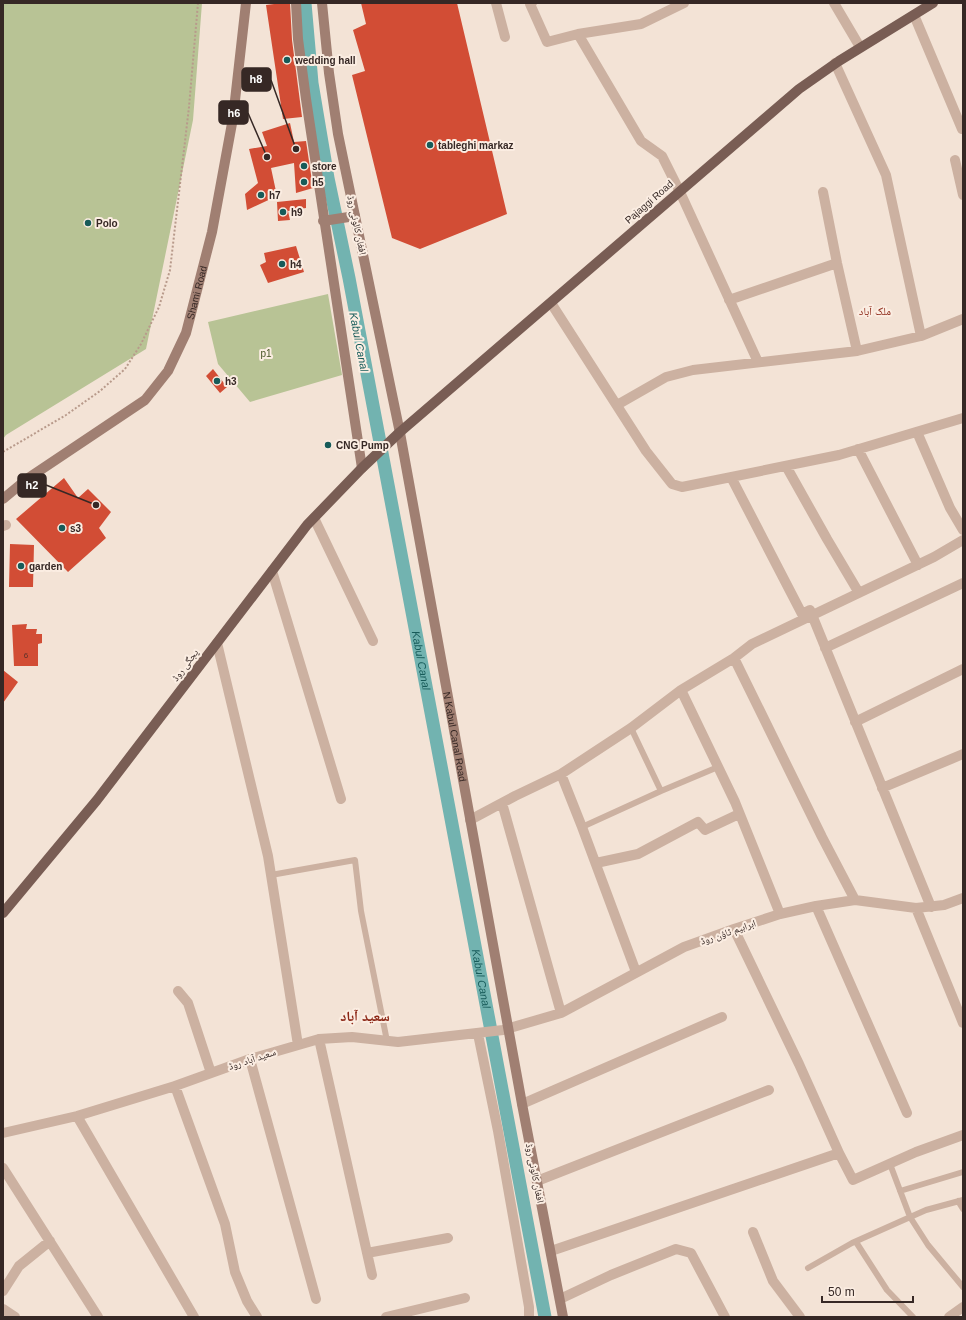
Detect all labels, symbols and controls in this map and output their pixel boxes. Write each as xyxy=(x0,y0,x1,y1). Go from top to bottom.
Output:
marker: wedding hall xyxy=(282,55,292,65)
place label: wedding hall xyxy=(294,55,356,66)
callout: h8 xyxy=(242,68,271,91)
text: h8 xyxy=(250,73,262,85)
callout: h6 xyxy=(219,101,248,124)
text: h6 xyxy=(228,107,240,119)
marker: tableghi markaz xyxy=(425,140,435,150)
place label: tableghi markaz xyxy=(438,140,514,151)
marker: store xyxy=(299,161,309,171)
place label: store xyxy=(312,161,337,172)
marker: h5 xyxy=(299,177,309,187)
place label: h5 xyxy=(312,177,324,188)
street label: Pajaggi Road xyxy=(623,178,675,226)
marker: h7 xyxy=(256,190,266,200)
place label: h7 xyxy=(269,190,281,201)
street label: افغان کالونی روڈ xyxy=(344,194,369,256)
marker: h9 xyxy=(278,207,288,217)
place label: h9 xyxy=(291,207,303,218)
marker: Polo xyxy=(83,218,93,228)
place label: Polo xyxy=(96,218,118,229)
marker: h4 xyxy=(277,259,287,269)
place label: h4 xyxy=(290,259,302,270)
street label: Shami Road xyxy=(184,265,209,321)
district label: ملک آباد xyxy=(859,305,891,317)
water label: Kabul Canal xyxy=(347,311,371,373)
park label: p1 xyxy=(260,348,272,359)
marker: h3 xyxy=(212,376,222,386)
place label: h3 xyxy=(225,376,237,387)
marker: CNG Pump xyxy=(323,440,333,450)
place label: CNG Pump xyxy=(336,440,389,451)
callout: h2 xyxy=(18,474,46,497)
text: h2 xyxy=(26,479,38,491)
marker: s3 xyxy=(57,523,67,533)
place label: s3 xyxy=(70,523,82,534)
marker: garden xyxy=(16,561,26,571)
place label: garden xyxy=(29,561,62,572)
water label: Kabul Canal xyxy=(410,630,433,692)
street label: پجگی روڈ xyxy=(169,647,201,684)
house number: 6 xyxy=(24,651,29,660)
street label: N Kabul Canal Road xyxy=(442,691,469,783)
street label: ابراہیم ٹاؤن روڈ xyxy=(699,917,758,949)
water label: Kabul Canal xyxy=(470,948,493,1010)
district label: سعید آباد xyxy=(340,1008,390,1025)
street label: سعید آباد روڈ xyxy=(227,1046,278,1072)
street label: افغان کالونی روڈ xyxy=(523,1142,546,1204)
scale bar xyxy=(822,1278,913,1304)
text: 50 m xyxy=(828,1285,855,1299)

